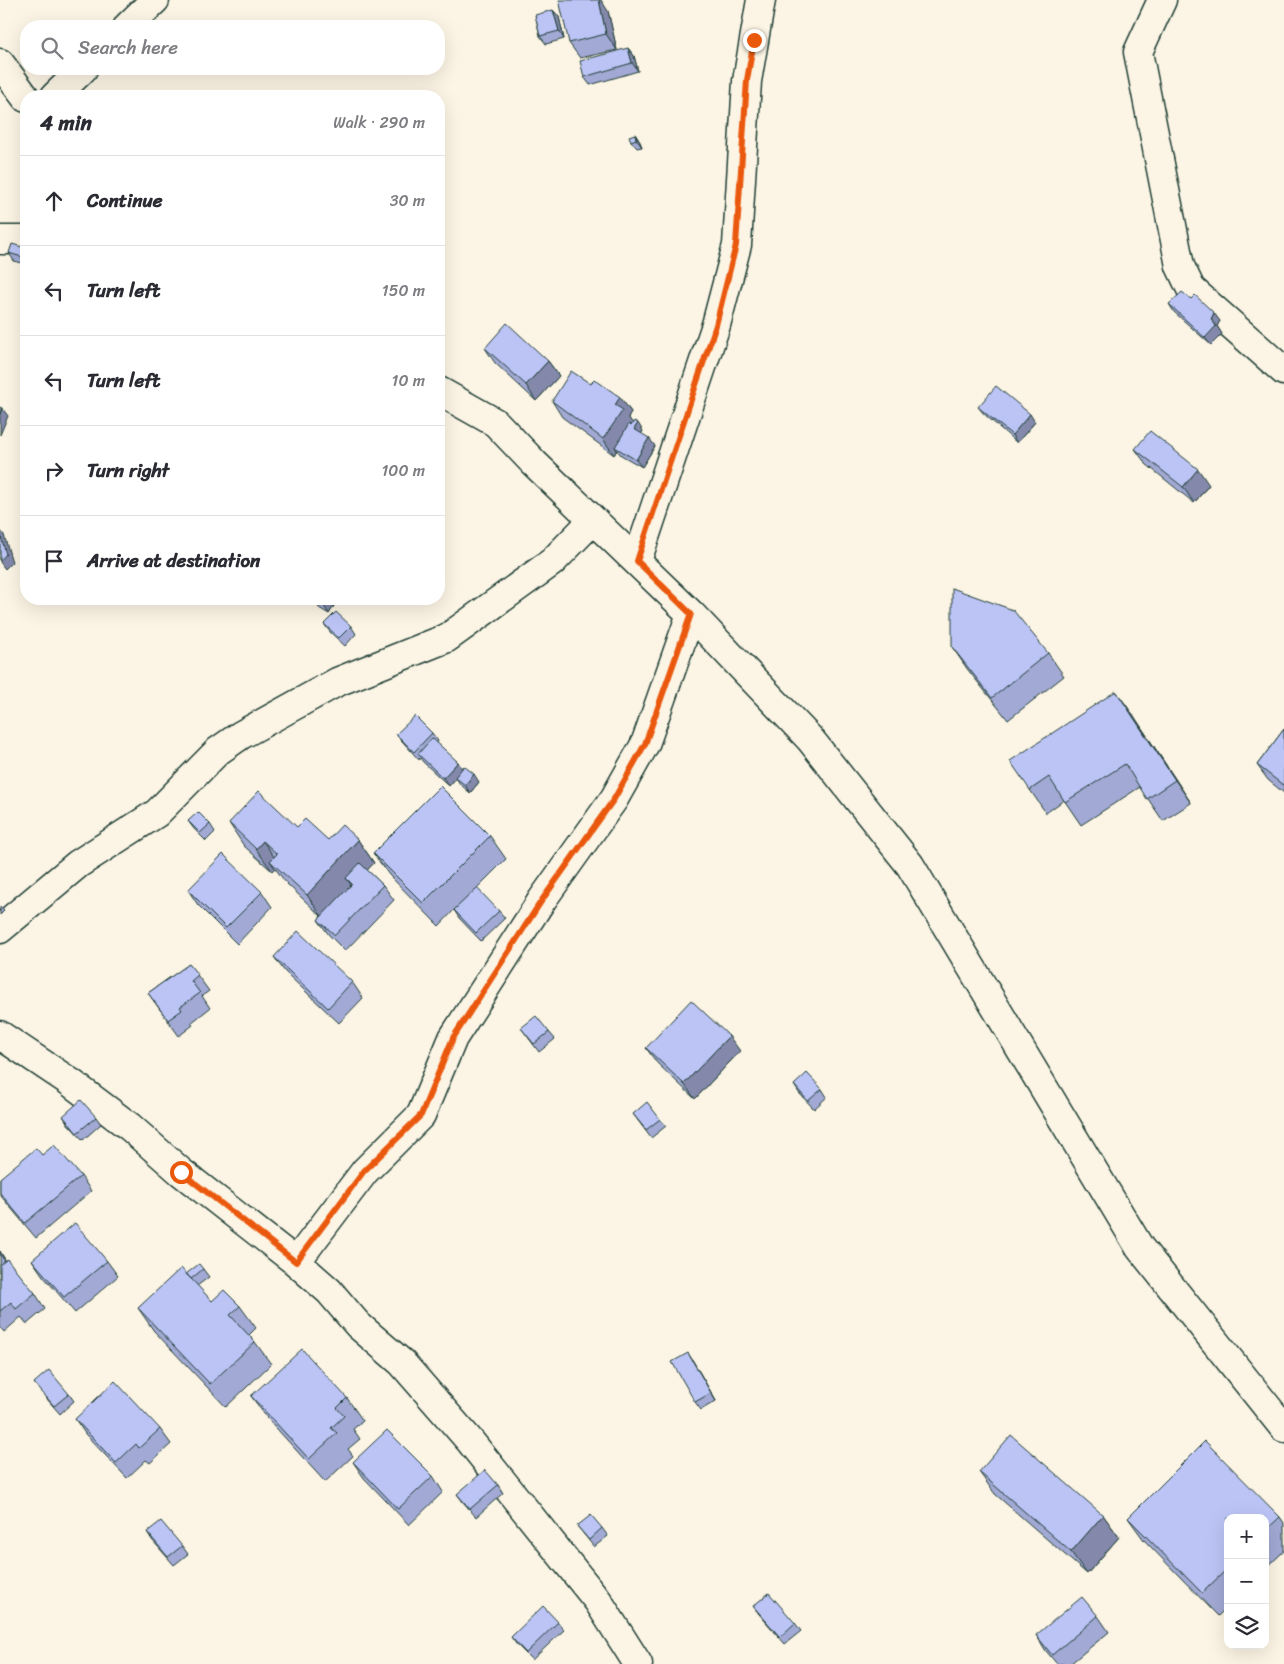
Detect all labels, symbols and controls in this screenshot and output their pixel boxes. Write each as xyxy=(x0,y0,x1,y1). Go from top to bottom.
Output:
search box xyxy=(20,20,445,75)
route end xyxy=(743,29,766,52)
text: Search here xyxy=(78,31,178,64)
icon: search xyxy=(38,34,66,62)
text: 4 min xyxy=(40,104,92,142)
text: Walk · 290 m xyxy=(333,108,425,137)
text: Continue xyxy=(87,184,163,217)
text: 30 m xyxy=(390,186,425,215)
icon: ahead xyxy=(40,187,68,215)
text: Turn left xyxy=(87,274,160,307)
text: 150 m xyxy=(382,276,425,305)
icon: left xyxy=(40,277,68,305)
text: Turn left xyxy=(87,364,160,397)
text: 10 m xyxy=(392,366,425,395)
icon: left xyxy=(40,367,68,395)
text: Turn right xyxy=(87,454,169,487)
text: 100 m xyxy=(381,456,425,485)
icon: right xyxy=(40,457,68,485)
text: Arrive at destination xyxy=(87,544,260,577)
icon: arrive xyxy=(40,547,68,575)
route start xyxy=(170,1161,193,1184)
map controls xyxy=(1224,1514,1269,1649)
button: + xyxy=(1224,1514,1269,1559)
button: − xyxy=(1224,1559,1269,1604)
button: layers xyxy=(1224,1604,1269,1649)

